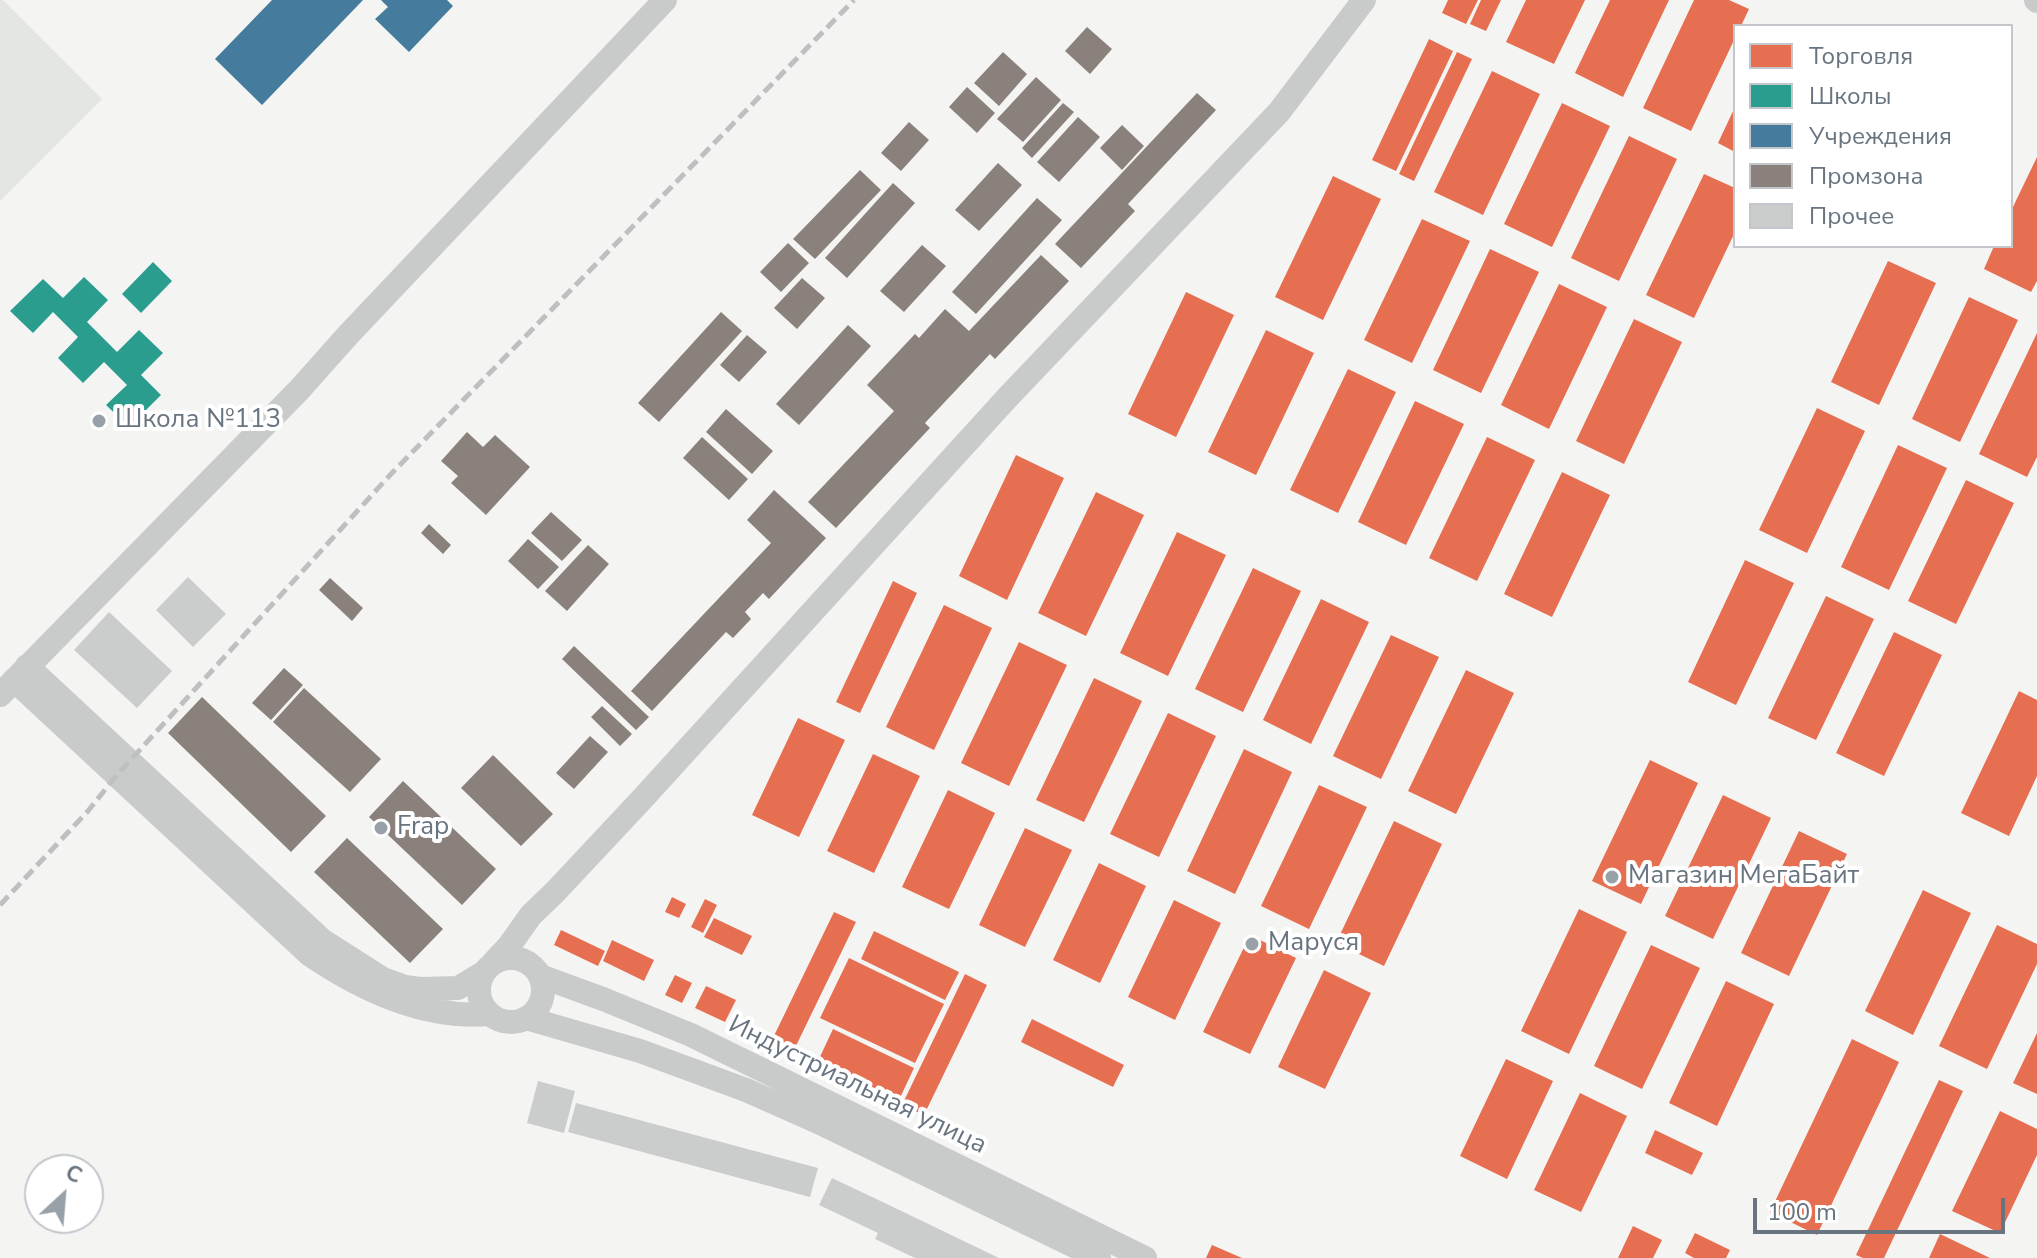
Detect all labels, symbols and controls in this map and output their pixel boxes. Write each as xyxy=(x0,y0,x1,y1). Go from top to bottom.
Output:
legend xyxy=(1733,24,2013,248)
text: Торговля xyxy=(1809,40,1913,72)
text: Школы xyxy=(1809,80,1892,112)
text: Учреждения xyxy=(1809,120,1952,152)
text: Промзона xyxy=(1809,160,1923,192)
text: Прочее xyxy=(1809,200,1894,232)
place label: Школа №113 xyxy=(115,405,281,437)
marker: Школа №113 xyxy=(90,412,108,430)
place label: Frap xyxy=(397,812,449,844)
marker: Frap xyxy=(372,819,390,837)
place label: Магазин МегаБайт xyxy=(1628,861,1859,893)
marker: Магазин МегаБайт xyxy=(1603,868,1621,886)
place label: Маруся xyxy=(1268,928,1359,960)
marker: Маруся xyxy=(1243,935,1261,953)
street label: Индустриальная улица xyxy=(723,1010,991,1162)
north arrow xyxy=(24,1154,104,1234)
text: С xyxy=(60,1157,87,1191)
scale bar xyxy=(1757,1182,2009,1232)
text: 100 m xyxy=(1767,1196,1837,1228)

